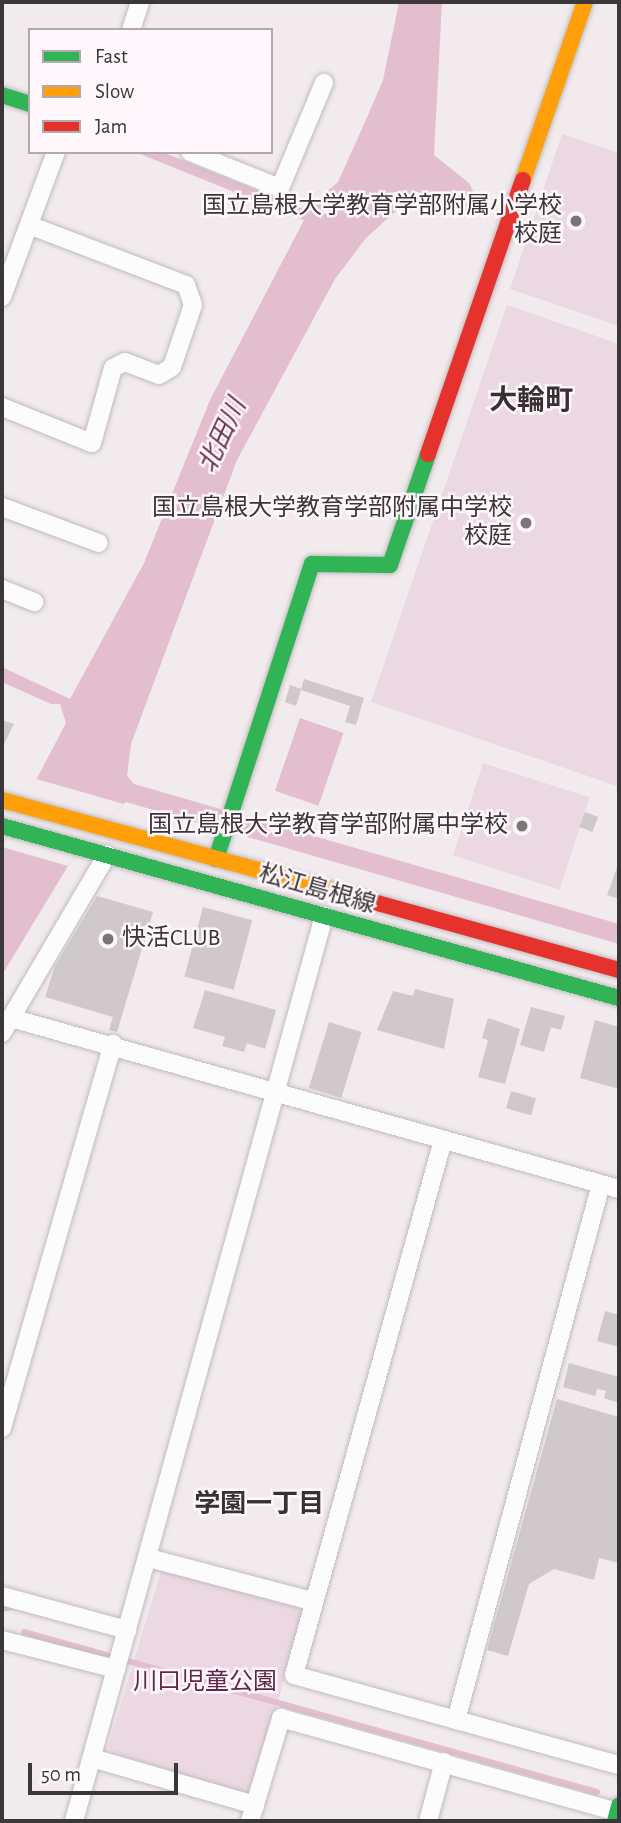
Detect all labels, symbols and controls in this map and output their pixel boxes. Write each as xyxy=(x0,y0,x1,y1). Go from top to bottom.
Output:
legend xyxy=(28,28,273,154)
text: Fast xyxy=(95,46,128,67)
text: Slow xyxy=(95,81,134,102)
text: Jam xyxy=(95,116,127,137)
place label: 国立島根大学教育学部附属小学校 校庭 xyxy=(202,193,562,249)
marker: 国立島根大学教育学部附属小学校 校庭 xyxy=(568,213,584,229)
district label: 大輪町 xyxy=(489,384,573,418)
water label: 北田川 xyxy=(192,394,254,478)
place label: 国立島根大学教育学部附属中学校 校庭 xyxy=(152,495,512,551)
marker: 国立島根大学教育学部附属中学校 校庭 xyxy=(518,515,534,531)
place label: 国立島根大学教育学部附属中学校 xyxy=(148,812,508,840)
marker: 国立島根大学教育学部附属中学校 xyxy=(514,818,530,834)
street label: 松江島根線 xyxy=(255,860,379,920)
place label: 快活CLUB xyxy=(122,925,220,953)
marker: 快活CLUB xyxy=(100,931,116,947)
district label: 学園一丁目 xyxy=(194,1489,324,1521)
park label: 川口児童公園 xyxy=(133,1669,277,1697)
scale bar xyxy=(32,1750,182,1794)
text: 50 m xyxy=(41,1764,81,1785)

